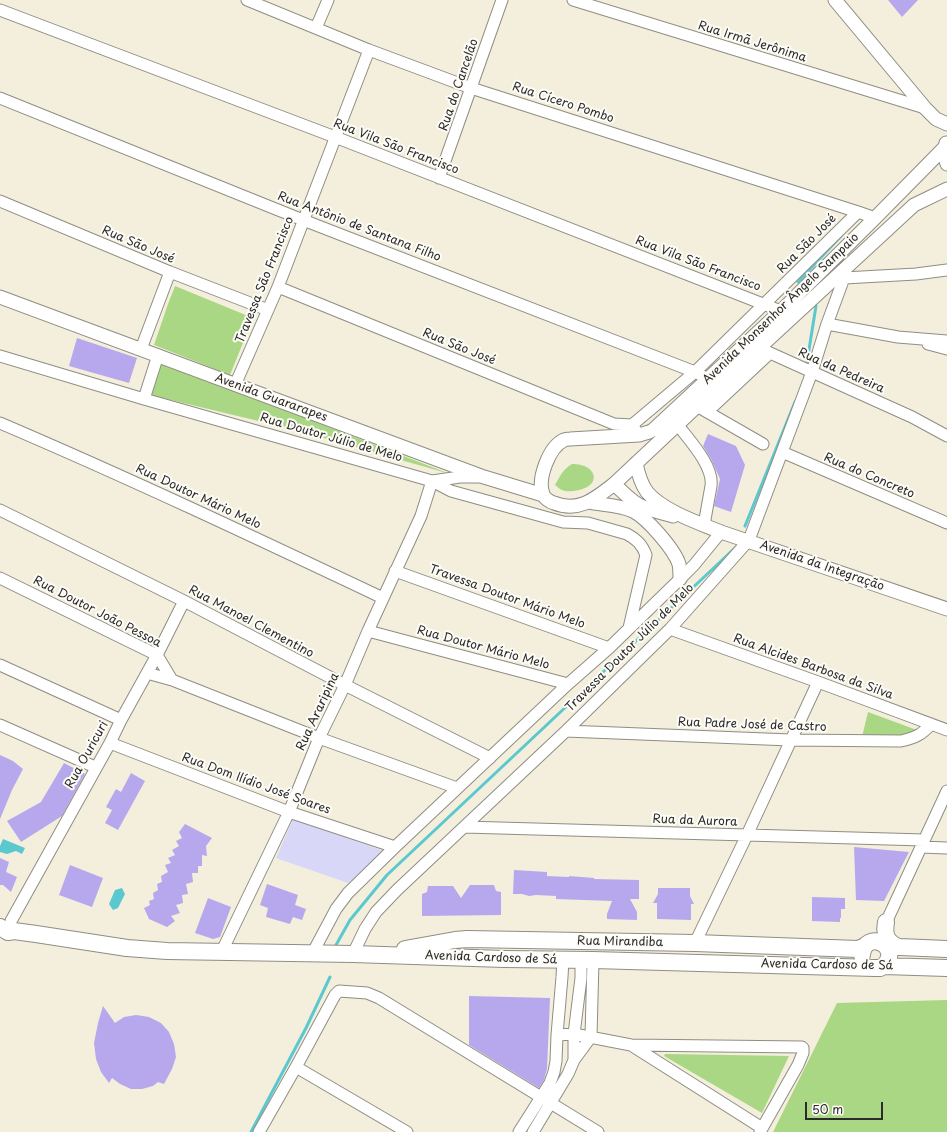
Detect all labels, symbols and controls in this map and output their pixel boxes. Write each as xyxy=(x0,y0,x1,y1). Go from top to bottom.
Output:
street label: Rua Irmã Jerônima xyxy=(696,19,808,65)
street label: Rua do Cancelão xyxy=(436,37,482,133)
street label: Rua Cícero Pombo xyxy=(510,80,616,126)
street label: Rua Vila São Francisco xyxy=(331,116,461,178)
street label: Rua Antônio de Santana Filho xyxy=(275,189,443,265)
street label: Rua São José xyxy=(775,212,839,276)
street label: Travessa São Francisco xyxy=(233,215,297,345)
street label: Rua São José xyxy=(100,223,176,267)
street label: Avenida Monsenhor Ângelo Sampaio xyxy=(700,230,862,388)
street label: Rua Vila São Francisco xyxy=(633,233,763,295)
street label: Rua São José xyxy=(420,326,498,368)
street label: Rua da Pedreira xyxy=(796,346,886,396)
street label: Avenida Guararapes xyxy=(213,371,329,425)
street label: Rua Doutor Júlio de Melo xyxy=(258,411,404,465)
street label: Rua do Concreto xyxy=(821,450,917,502)
street label: Rua Doutor Mário Melo xyxy=(133,462,263,532)
street label: Avenida da Integração xyxy=(758,538,886,594)
street label: Travessa Doutor Mário Melo xyxy=(427,562,587,632)
street label: Rua Doutor João Pessoa xyxy=(31,573,163,651)
street label: Travessa Doutor Júlio de Melo xyxy=(563,581,697,715)
street label: Rua Manoel Clementino xyxy=(186,583,316,661)
street label: Rua Doutor Mário Melo xyxy=(415,623,551,673)
street label: Rua Alcides Barbosa da Silva xyxy=(731,631,895,703)
street label: Rua Araripina xyxy=(294,671,342,753)
street label: Rua Padre José de Castro xyxy=(677,715,827,735)
street label: Rua Ouricuri xyxy=(63,719,111,791)
street label: Rua Dom Ilídio José Soares xyxy=(180,750,332,818)
street label: Rua da Aurora xyxy=(652,812,738,830)
street label: Rua Mirandiba xyxy=(577,934,663,950)
street label: Avenida Cardoso de Sá xyxy=(425,948,557,968)
street label: Avenida Cardoso de Sá xyxy=(761,957,893,973)
scale bar xyxy=(807,1094,885,1120)
text: 50 m xyxy=(812,1100,843,1118)

